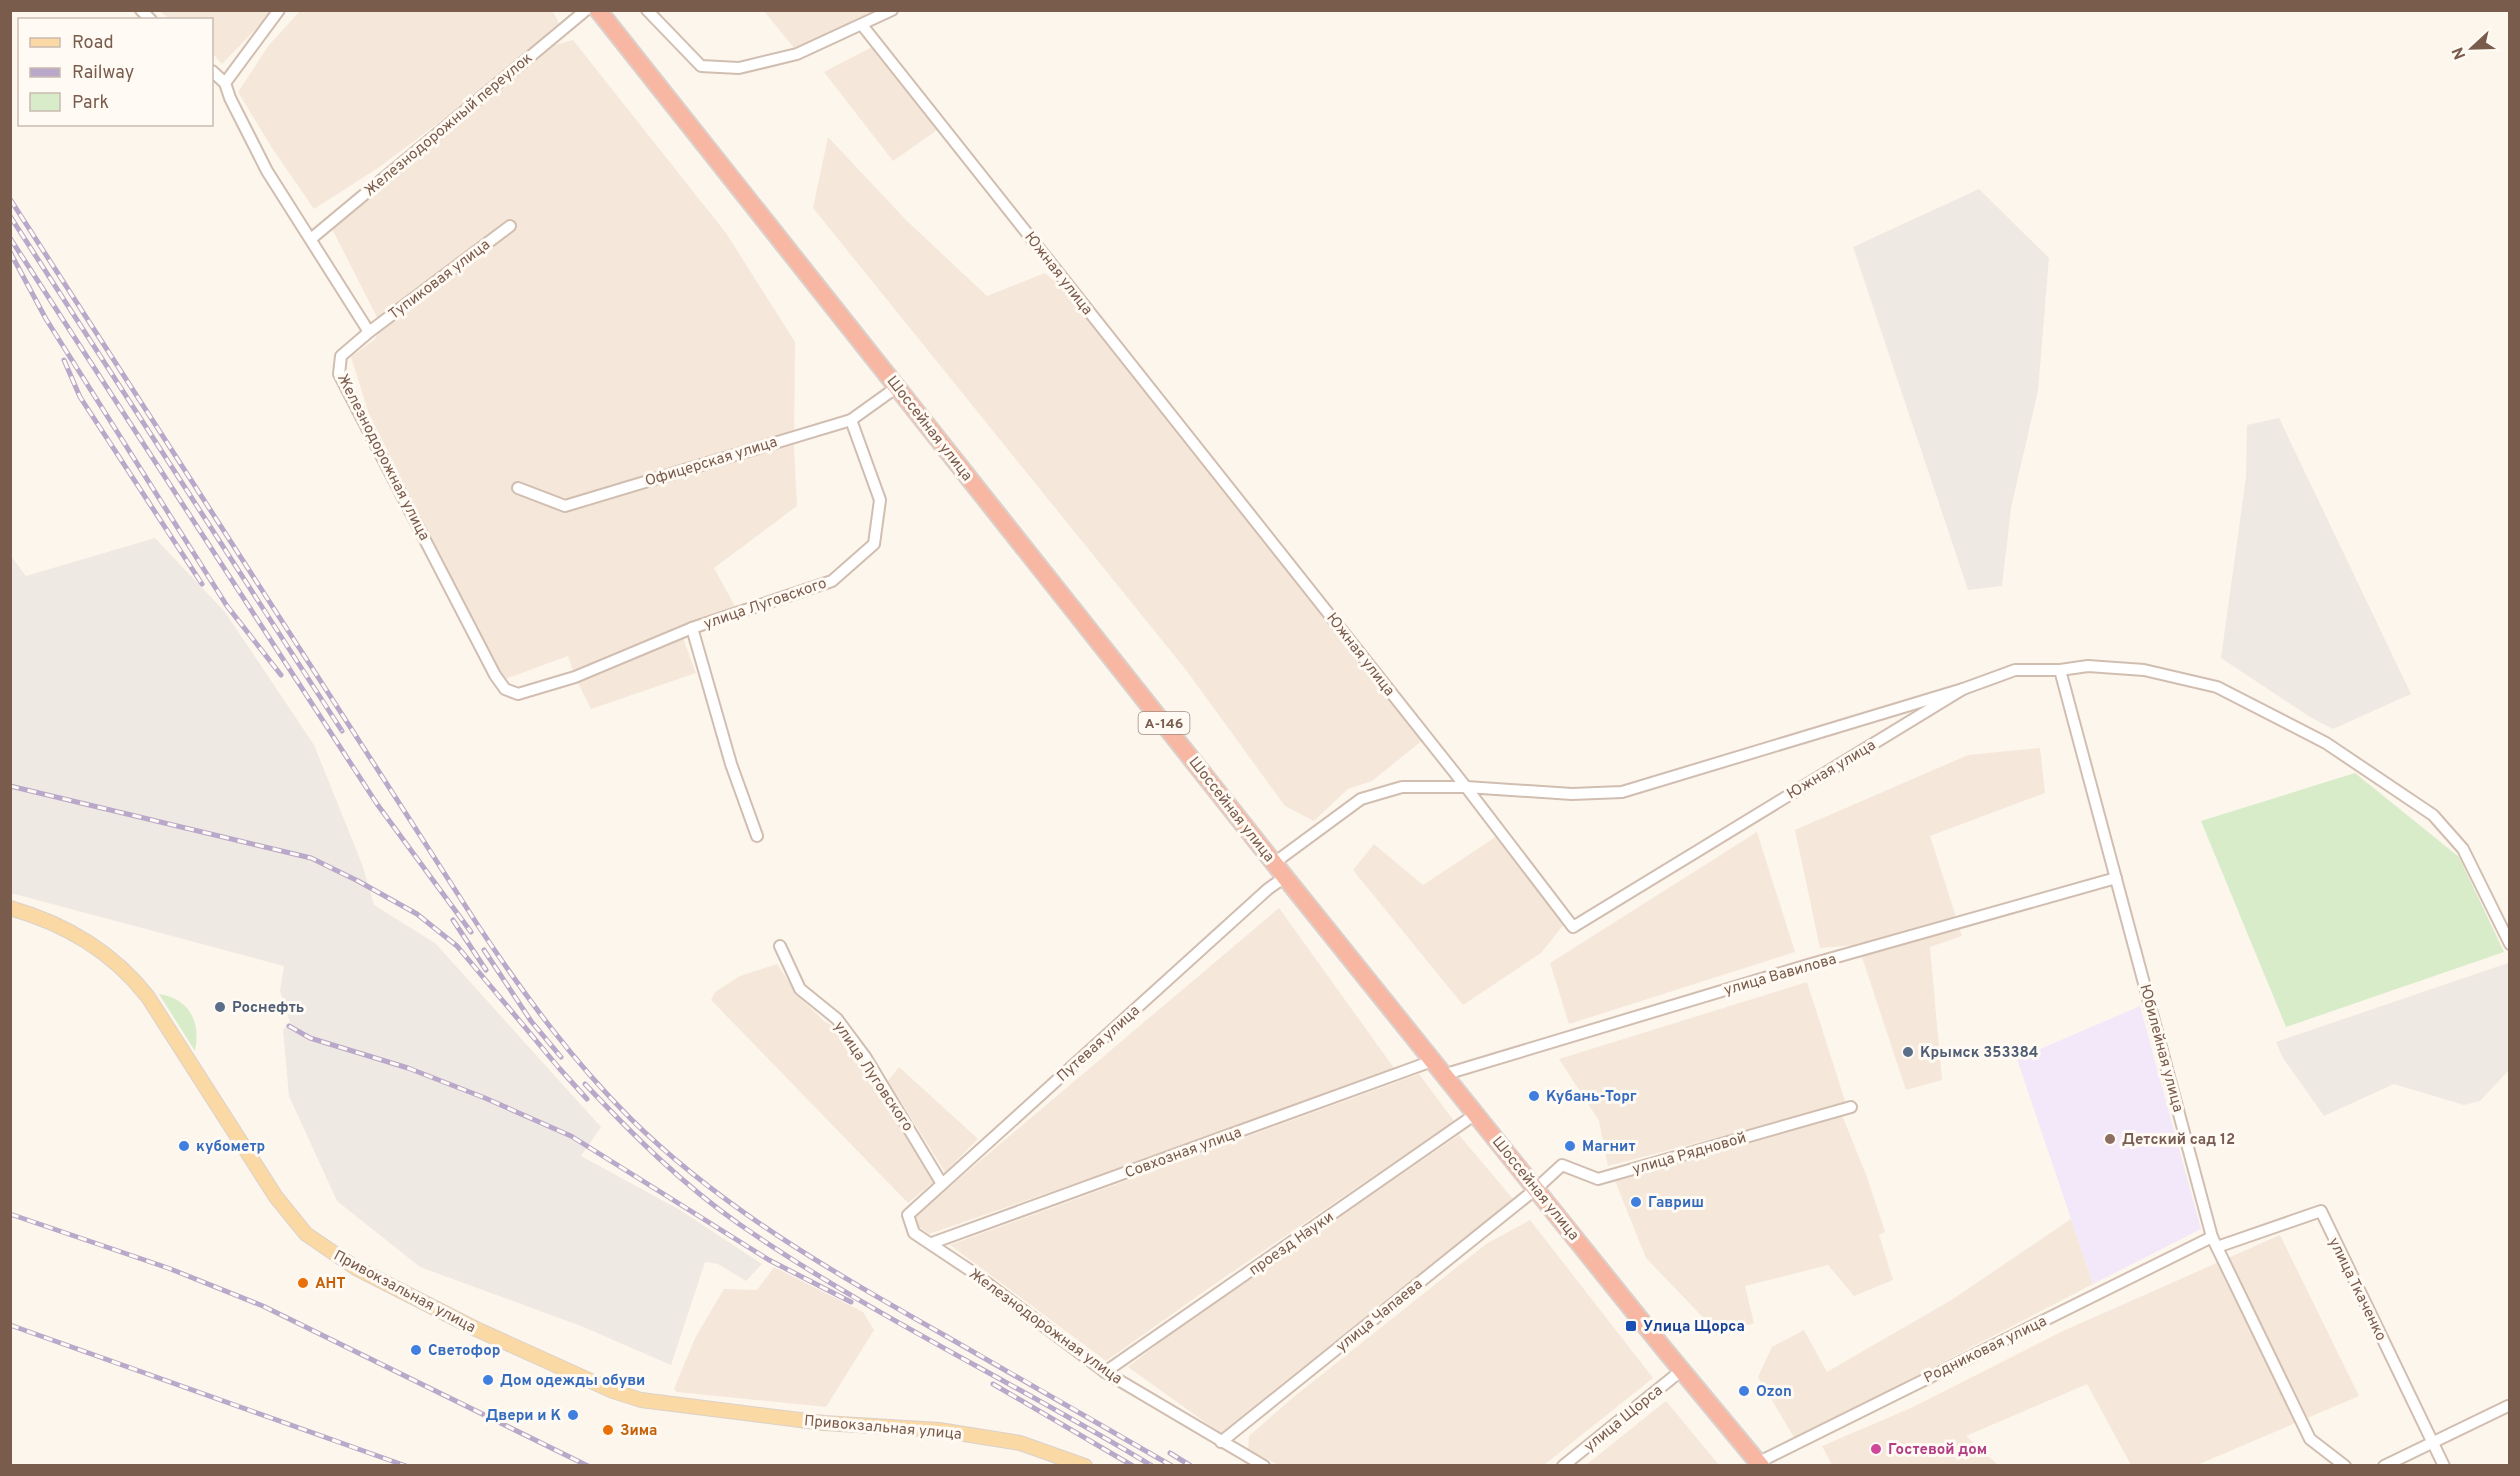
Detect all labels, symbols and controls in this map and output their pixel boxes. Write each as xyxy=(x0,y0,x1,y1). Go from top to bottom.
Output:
legend xyxy=(18,18,213,126)
north arrow xyxy=(2442,18,2502,78)
text: Road xyxy=(72,32,114,55)
text: N xyxy=(2449,44,2471,62)
street label: Железнодорожный переулок xyxy=(361,49,537,201)
text: Railway xyxy=(72,62,134,85)
text: Park xyxy=(72,92,109,115)
street label: Южная улица xyxy=(1019,229,1096,319)
street label: Тупиковая улица xyxy=(385,236,494,325)
street label: Железнодорожная улица xyxy=(332,371,433,544)
street label: Шоссейная улица xyxy=(882,372,976,485)
street label: Офицерская улица xyxy=(643,433,780,492)
street label: улица Луговского xyxy=(701,574,829,634)
street label: Южная улица xyxy=(1321,610,1398,700)
road number: А-146 xyxy=(1138,712,1190,734)
street label: Южная улица xyxy=(1784,736,1880,804)
street label: Шоссейная улица xyxy=(1184,753,1278,866)
street label: улица Вавилова xyxy=(1722,950,1839,1001)
street label: Юбилейная улица xyxy=(2134,982,2187,1114)
place label: Роснефть xyxy=(232,999,304,1018)
marker: Роснефть xyxy=(213,1000,227,1014)
street label: Путевая улица xyxy=(1054,1002,1144,1086)
street label: улица Луговского xyxy=(829,1018,917,1136)
place label: Крымск 353384 xyxy=(1920,1044,2038,1063)
marker: Крымск 353384 xyxy=(1901,1045,1915,1059)
place label: Кубань-Торг xyxy=(1546,1088,1637,1107)
marker: Кубань-Торг xyxy=(1527,1089,1541,1103)
street label: Совхозная улица xyxy=(1123,1124,1244,1183)
street label: улица Рядновой xyxy=(1630,1129,1749,1180)
place label: Детский сад 12 xyxy=(2122,1131,2235,1150)
marker: Детский сад 12 xyxy=(2103,1132,2117,1146)
street label: Шоссейная улица xyxy=(1487,1133,1583,1245)
place label: кубометр xyxy=(196,1138,265,1157)
place label: Магнит xyxy=(1582,1138,1635,1157)
marker: кубометр xyxy=(177,1139,191,1153)
marker: Магнит xyxy=(1563,1139,1577,1153)
place label: Гавриш xyxy=(1648,1194,1704,1213)
marker: Гавриш xyxy=(1629,1195,1643,1209)
street label: проезд Науки xyxy=(1246,1208,1338,1280)
street label: улица Ткаченко xyxy=(2323,1235,2390,1344)
street label: Привокзальная улица xyxy=(330,1247,479,1338)
street label: Железнодорожная улица xyxy=(965,1265,1125,1389)
place label: АНТ xyxy=(315,1275,345,1294)
street label: улица Чапаева xyxy=(1333,1275,1427,1357)
marker: АНТ xyxy=(296,1276,310,1290)
street label: Родниковая улица xyxy=(1921,1312,2050,1388)
place label: Улица Щорса xyxy=(1643,1318,1745,1337)
marker: Улица Щорса xyxy=(1624,1319,1638,1333)
place label: Светофор xyxy=(428,1342,500,1361)
marker: Светофор xyxy=(409,1343,423,1357)
place label: Дом одежды обуви xyxy=(500,1372,645,1391)
marker: Дом одежды обуви xyxy=(481,1373,495,1387)
street label: улица Щорса xyxy=(1581,1382,1667,1457)
place label: Ozon xyxy=(1756,1383,1792,1402)
marker: Ozon xyxy=(1737,1384,1751,1398)
place label: Двери и К xyxy=(485,1407,561,1426)
marker: Двери и К xyxy=(566,1408,580,1422)
street label: Привокзальная улица xyxy=(803,1412,963,1445)
place label: Зима xyxy=(620,1422,657,1441)
marker: Зима xyxy=(601,1423,615,1437)
place label: Гостевой дом xyxy=(1888,1441,1987,1460)
marker: Гостевой дом xyxy=(1869,1442,1883,1456)

